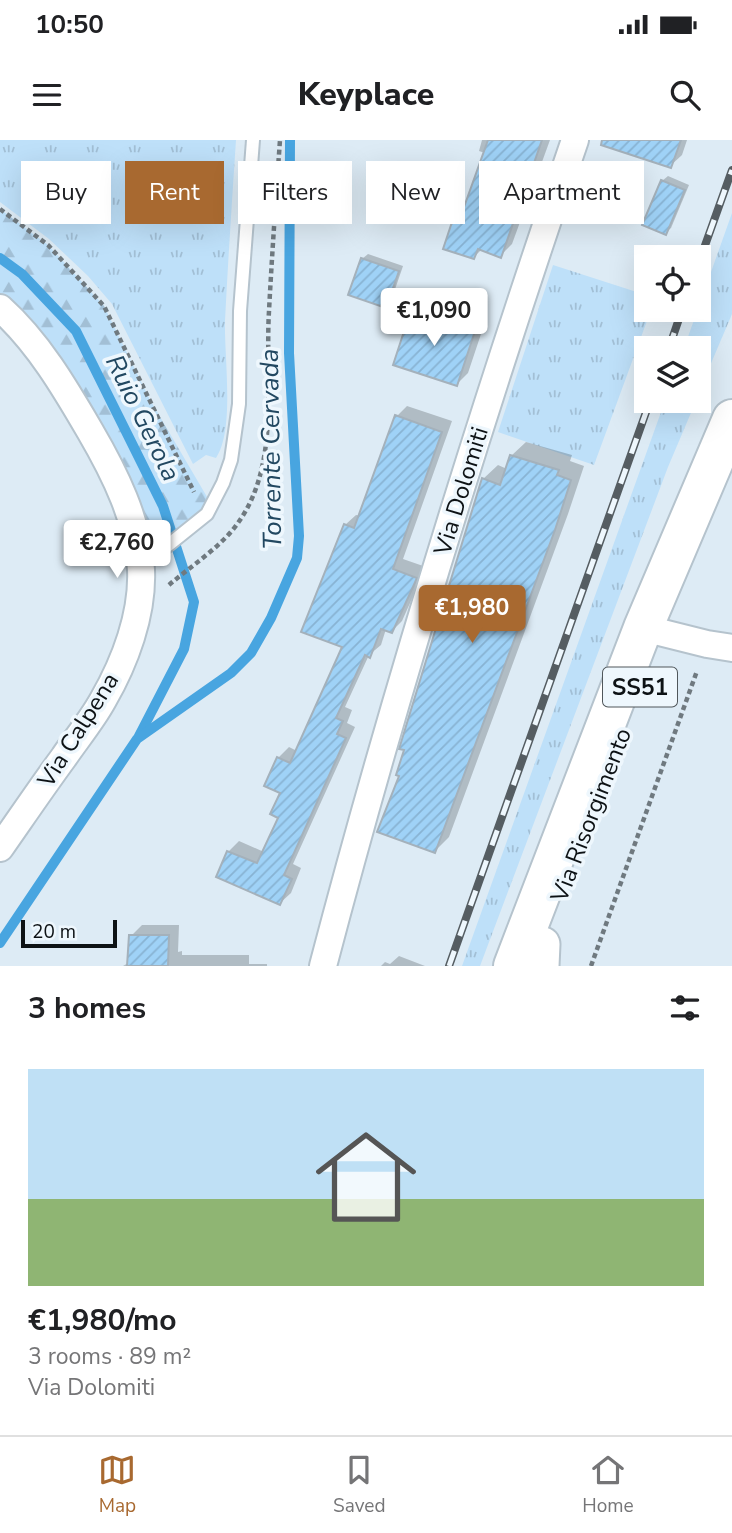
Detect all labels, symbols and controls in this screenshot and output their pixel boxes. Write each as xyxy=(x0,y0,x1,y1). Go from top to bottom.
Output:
text: 10:50 xyxy=(35,7,104,42)
text: Keyplace xyxy=(298,73,434,116)
icon: menu xyxy=(28,76,66,114)
icon: search xyxy=(666,76,704,114)
chip: Buy xyxy=(21,161,111,224)
chip: Rent xyxy=(125,161,224,224)
chip: Filters xyxy=(238,161,352,224)
chip: New xyxy=(366,161,465,224)
chip: Apartment xyxy=(479,161,644,224)
map controls xyxy=(634,245,711,413)
button: locate xyxy=(634,245,711,322)
pin: €1,090 xyxy=(377,288,491,348)
text: €1,090 xyxy=(397,295,471,326)
button: layers xyxy=(634,336,711,413)
water label: Torrente Cervada xyxy=(252,348,290,550)
water label: Ruio Gerola xyxy=(97,349,189,487)
street label: Via Dolomiti xyxy=(426,423,496,560)
pin: €2,760 xyxy=(60,520,174,580)
text: €2,760 xyxy=(80,527,154,558)
pin: €1,980 xyxy=(415,586,529,645)
text: €1,980 xyxy=(435,592,509,623)
street label: Via Calpena xyxy=(30,667,126,794)
road number: SS51 xyxy=(603,667,677,706)
street label: Via Risorgimento xyxy=(543,723,639,908)
scale bar xyxy=(21,917,117,949)
text: 20 m xyxy=(32,919,76,945)
text: 3 homes xyxy=(28,988,146,1029)
icon: filters xyxy=(666,989,704,1027)
icon: home xyxy=(303,1114,429,1240)
text: €1,980/mo xyxy=(28,1300,177,1341)
text: 3 rooms · 89 m² xyxy=(28,1341,191,1372)
text: Via Dolomiti xyxy=(28,1372,155,1403)
tab: Map xyxy=(98,1451,136,1519)
tab: Saved xyxy=(333,1451,386,1519)
tab: Home xyxy=(582,1451,634,1519)

